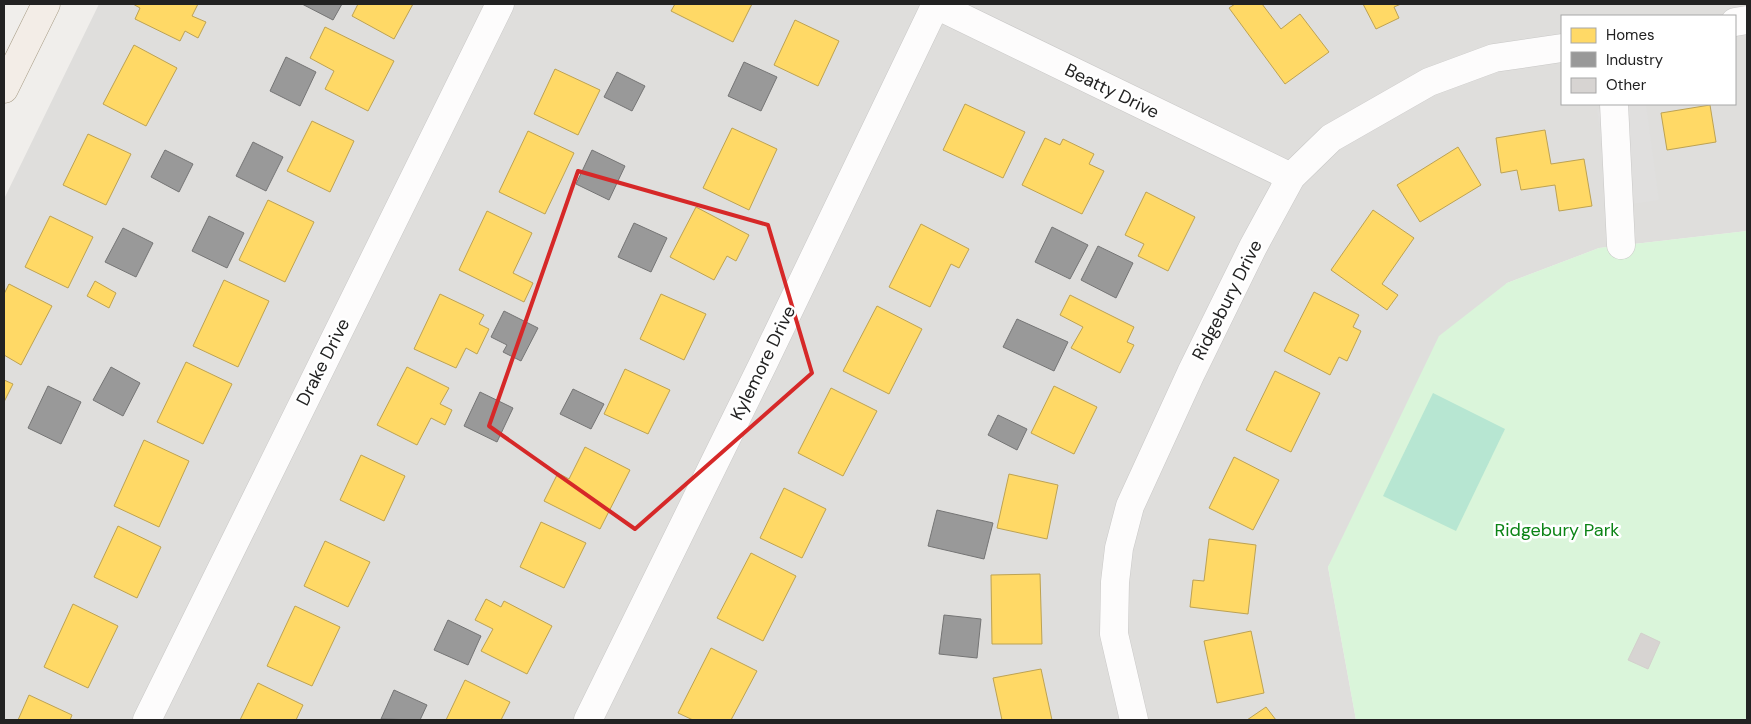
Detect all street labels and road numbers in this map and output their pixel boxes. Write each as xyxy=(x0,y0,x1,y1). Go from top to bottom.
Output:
street label: Beatty Drive xyxy=(1061,58,1163,124)
street label: Ridgebury Drive xyxy=(1186,236,1268,364)
street label: Kylemore Drive xyxy=(725,302,801,424)
street label: Drake Drive xyxy=(291,314,355,410)

